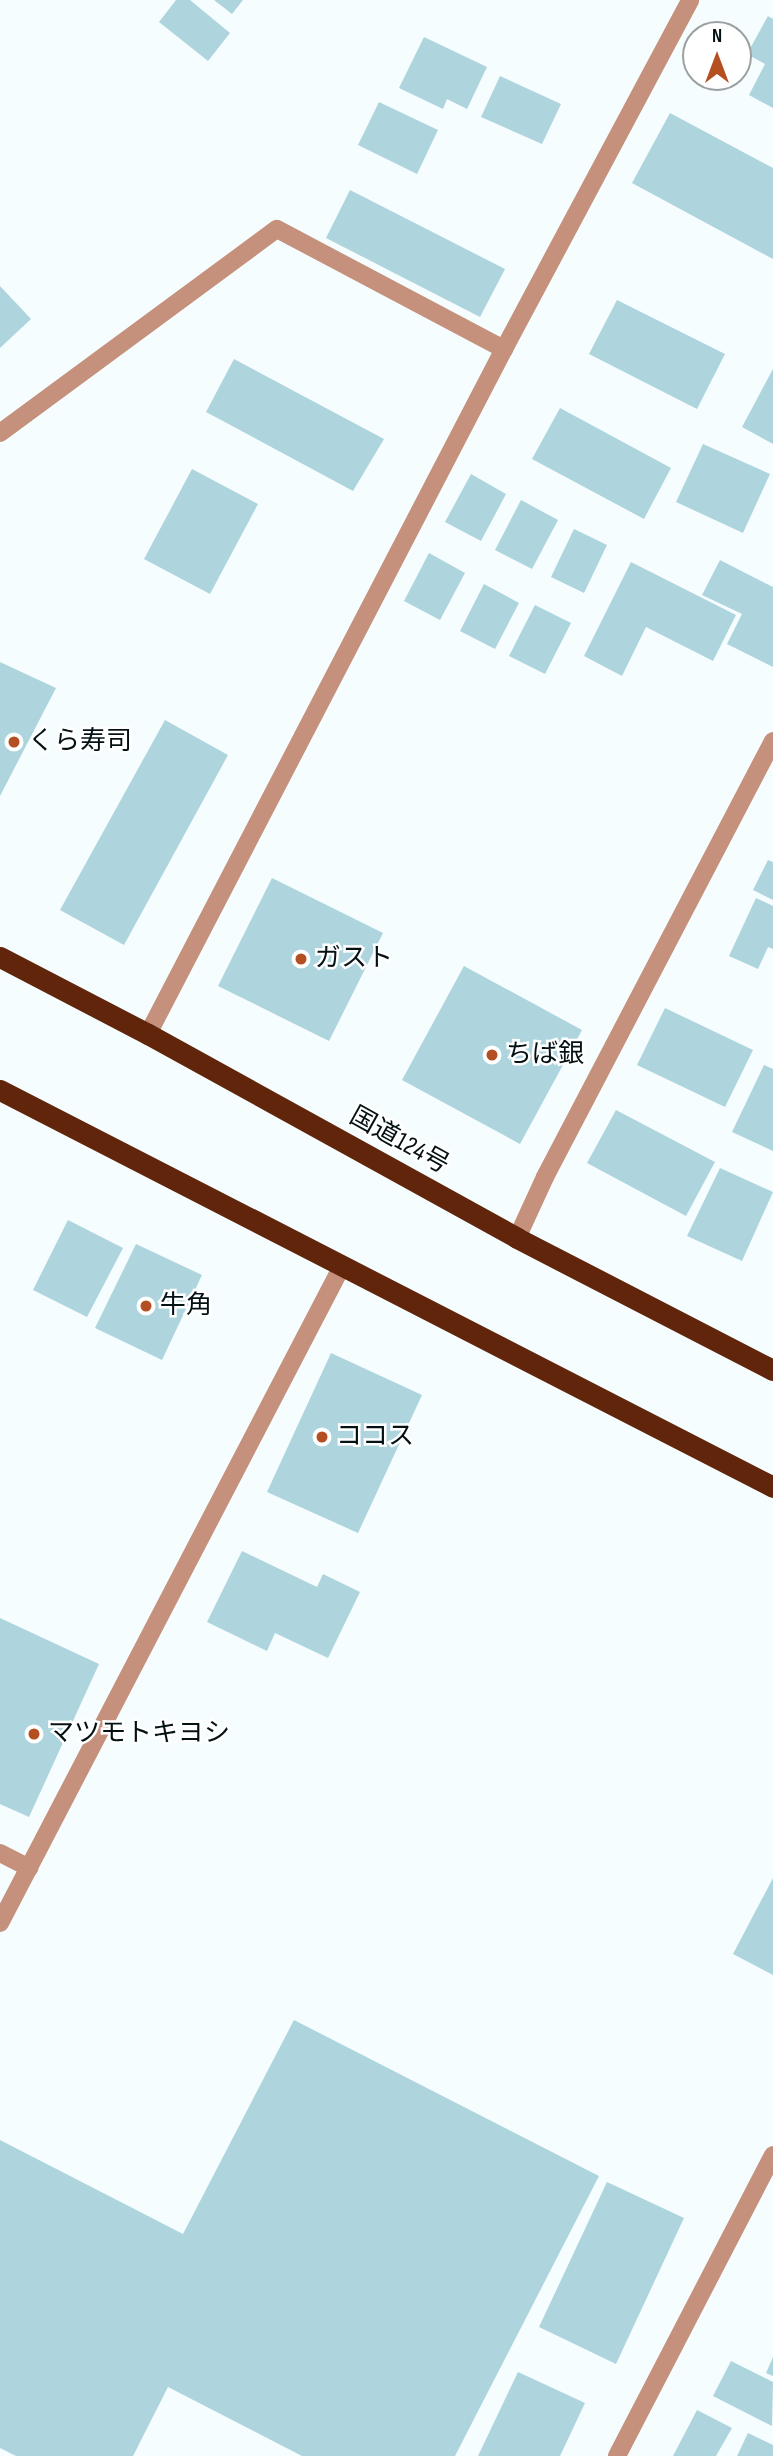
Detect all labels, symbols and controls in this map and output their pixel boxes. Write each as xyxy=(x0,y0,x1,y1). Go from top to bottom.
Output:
north arrow xyxy=(682,21,752,91)
text: N xyxy=(712,25,722,48)
place label: くら寿司 xyxy=(28,726,132,758)
marker: くら寿司 xyxy=(6,734,22,750)
place label: ガスト xyxy=(315,943,393,975)
marker: ガスト xyxy=(293,951,309,967)
place label: ちば銀 xyxy=(506,1039,584,1071)
marker: ちば銀 xyxy=(484,1047,500,1063)
street label: 国道124号 xyxy=(344,1101,454,1181)
place label: 牛角 xyxy=(160,1290,212,1322)
marker: 牛角 xyxy=(138,1298,154,1314)
place label: ココス xyxy=(336,1421,414,1453)
marker: ココス xyxy=(314,1429,330,1445)
place label: マツモトキヨシ xyxy=(48,1718,230,1750)
marker: マツモトキヨシ xyxy=(26,1726,42,1742)

